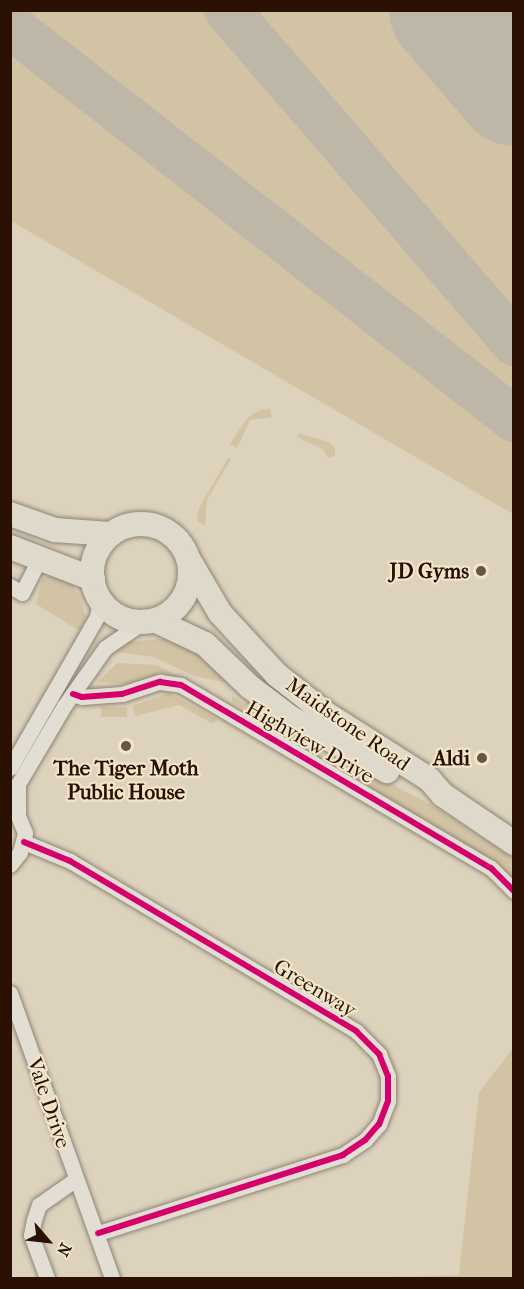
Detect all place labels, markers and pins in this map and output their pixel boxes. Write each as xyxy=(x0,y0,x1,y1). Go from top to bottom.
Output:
place label: JD Gyms xyxy=(389,558,469,584)
marker: JD Gyms xyxy=(474,564,488,578)
marker: The Tiger Moth Public House xyxy=(119,739,133,753)
place label: Aldi xyxy=(433,745,470,771)
marker: Aldi xyxy=(475,751,489,765)
place label: The Tiger Moth Public House xyxy=(54,755,198,805)

